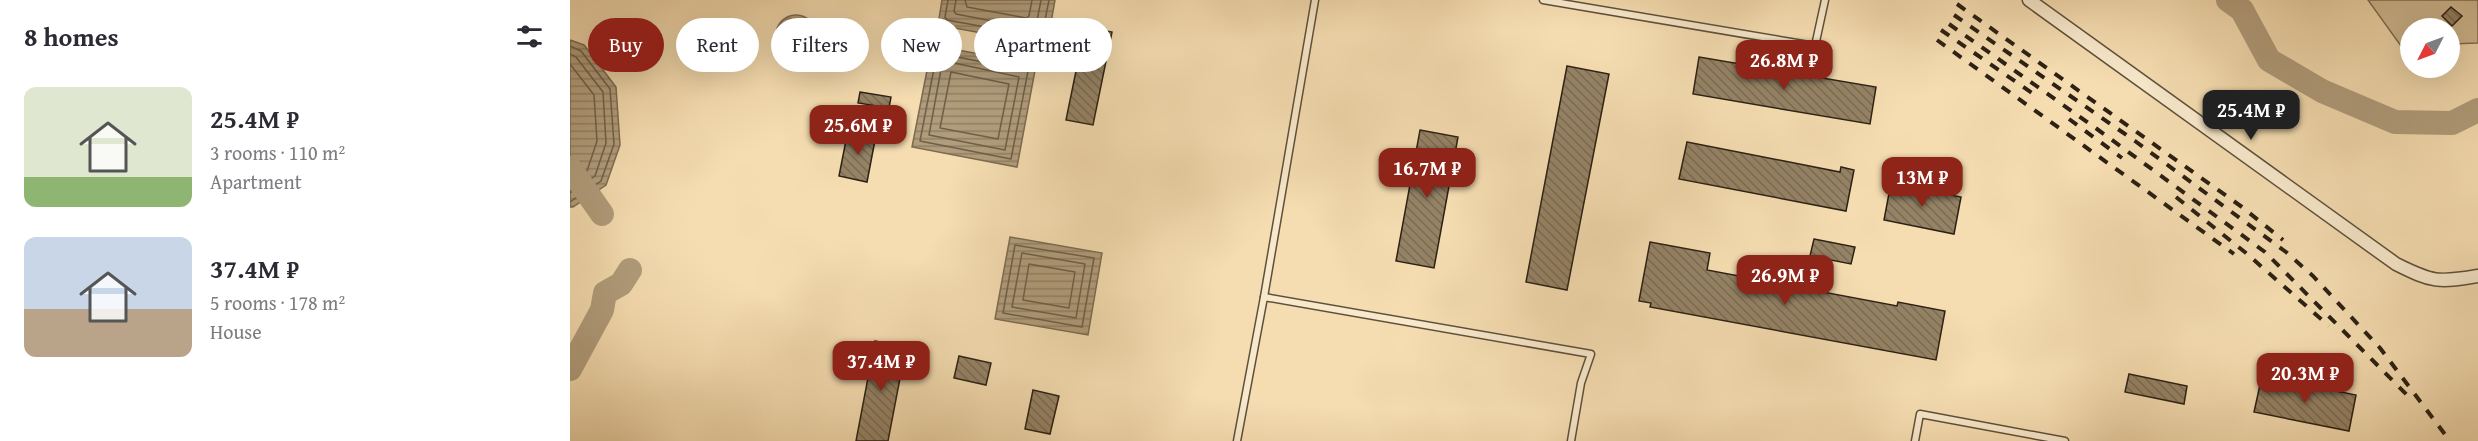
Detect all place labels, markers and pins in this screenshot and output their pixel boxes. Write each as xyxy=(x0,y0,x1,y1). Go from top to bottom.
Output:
pin: 26.8M ₽ xyxy=(1729,40,1839,91)
pin: 25.4M ₽ xyxy=(2196,90,2306,141)
pin: 25.6M ₽ xyxy=(803,105,913,156)
pin: 16.7M ₽ xyxy=(1372,148,1482,199)
pin: 13M ₽ xyxy=(1880,157,1964,208)
pin: 26.9M ₽ xyxy=(1730,255,1840,306)
pin: 37.4M ₽ xyxy=(826,341,936,392)
pin: 20.3M ₽ xyxy=(2250,353,2360,404)

